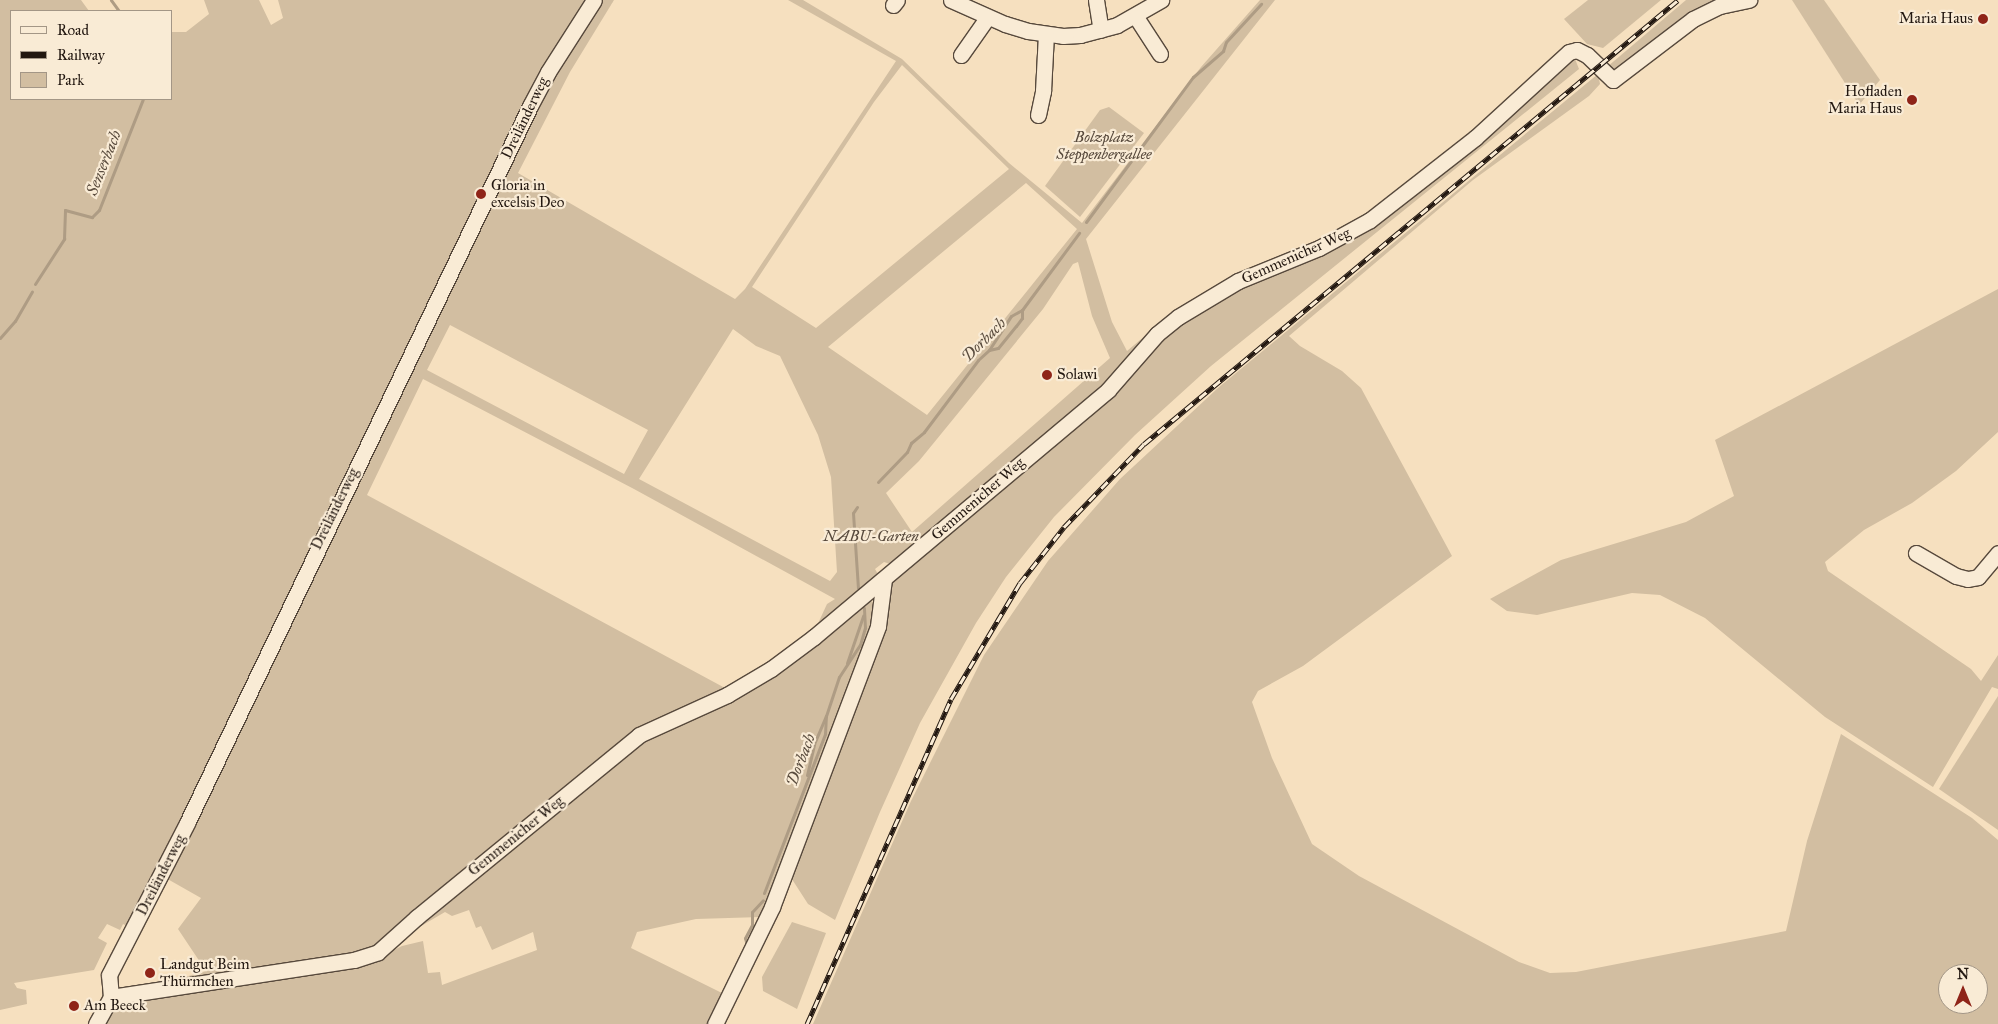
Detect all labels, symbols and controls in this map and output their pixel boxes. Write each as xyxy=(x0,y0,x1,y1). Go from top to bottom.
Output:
legend xyxy=(10,10,172,100)
place label: Maria Haus xyxy=(1899,10,1973,28)
marker: Maria Haus xyxy=(1977,13,1989,25)
text: Road xyxy=(57,21,89,39)
text: Railway xyxy=(57,46,105,64)
text: Park xyxy=(57,71,84,89)
street label: Dreiländerweg xyxy=(497,74,553,162)
place label: Hofladen Maria Haus xyxy=(1828,82,1902,117)
marker: Hofladen Maria Haus xyxy=(1906,94,1918,106)
water label: Senserbach xyxy=(82,128,126,198)
park label: Bolzplatz Steppenbergallee xyxy=(1056,128,1152,163)
place label: Gloria in excelsis Deo xyxy=(491,176,564,211)
marker: Gloria in excelsis Deo xyxy=(475,188,487,200)
street label: Gemmenicher Weg xyxy=(1239,224,1353,288)
water label: Dorbach xyxy=(958,314,1010,366)
place label: Solawi xyxy=(1057,366,1097,384)
marker: Solawi xyxy=(1041,369,1053,381)
street label: Gemmenicher Weg xyxy=(928,454,1028,544)
street label: Dreiländerweg xyxy=(307,465,363,553)
park label: NABU-Garten xyxy=(823,528,919,546)
water label: Dorbach xyxy=(782,731,820,789)
street label: Gemmenicher Weg xyxy=(465,792,567,880)
street label: Dreiländerweg xyxy=(133,831,189,919)
place label: Landgut Beim Thürmchen xyxy=(160,955,250,990)
north arrow xyxy=(1938,964,1988,1014)
text: N xyxy=(1957,966,1969,983)
marker: Landgut Beim Thürmchen xyxy=(144,967,156,979)
place label: Am Beeck xyxy=(84,997,146,1015)
marker: Am Beeck xyxy=(68,1000,80,1012)

